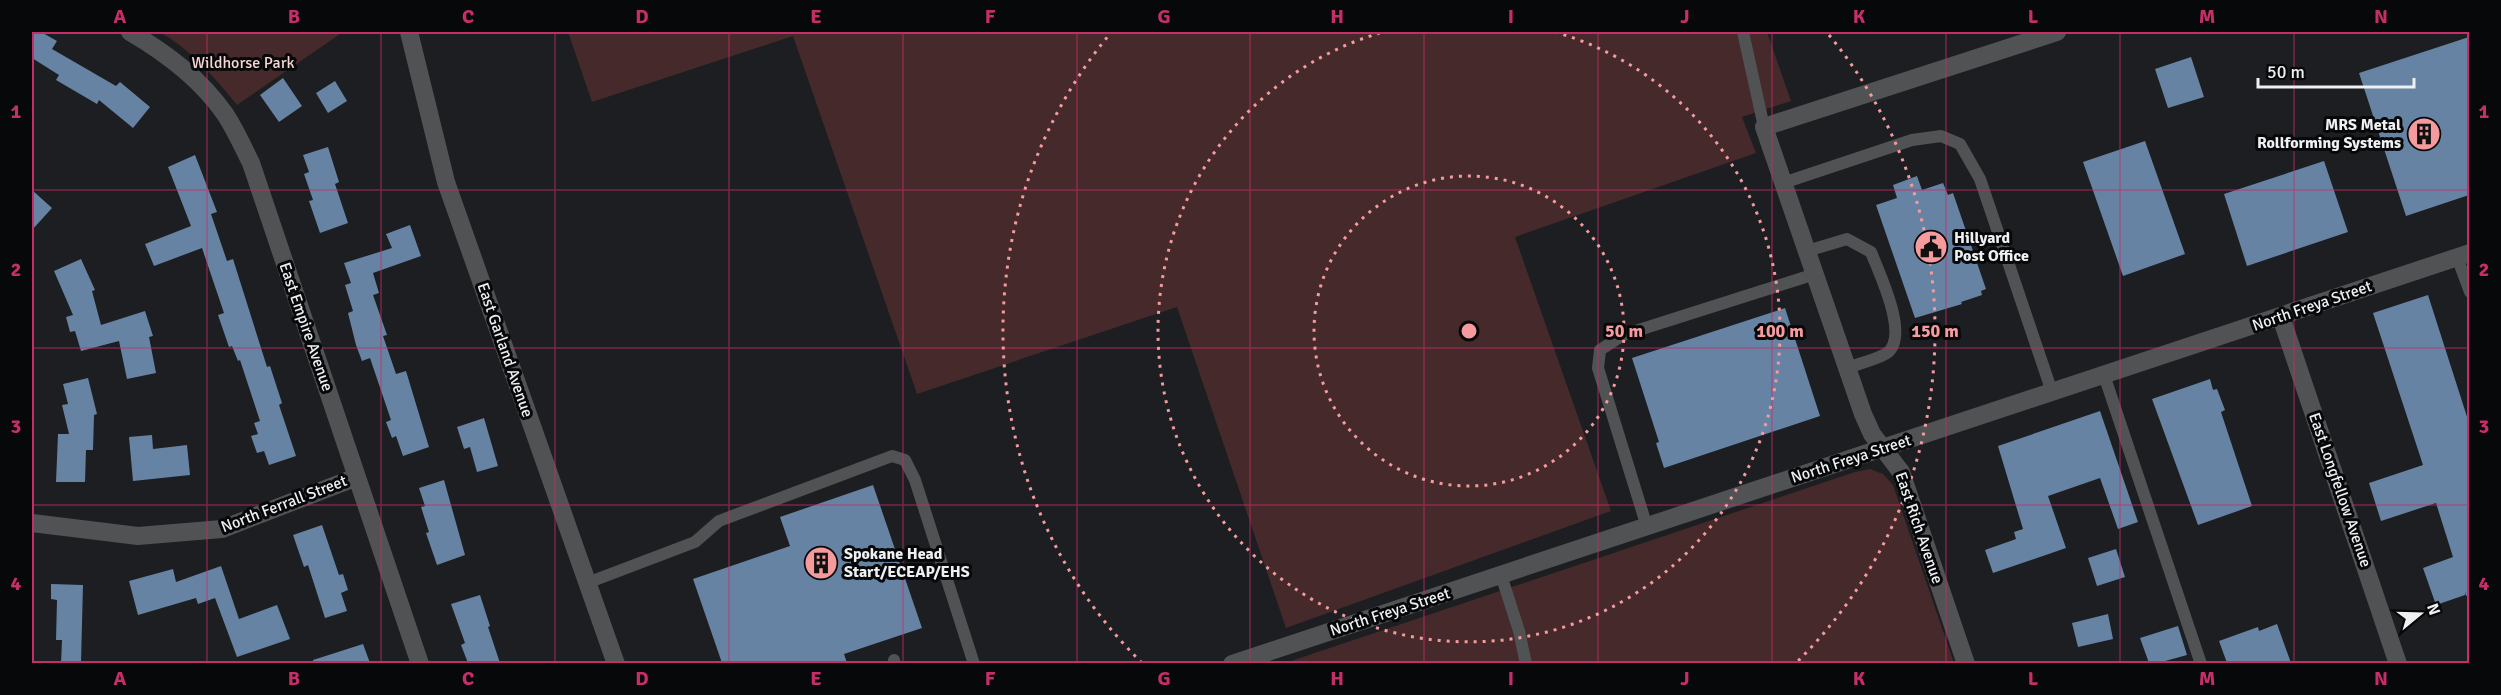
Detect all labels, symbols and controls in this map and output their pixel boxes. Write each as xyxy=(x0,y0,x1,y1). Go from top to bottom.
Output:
text: A xyxy=(114,4,127,29)
text: B xyxy=(288,4,300,29)
text: C xyxy=(462,4,474,29)
text: D xyxy=(635,4,649,29)
text: E xyxy=(810,4,822,29)
text: F xyxy=(985,4,996,29)
text: G xyxy=(1157,4,1171,29)
text: H xyxy=(1330,4,1344,29)
text: I xyxy=(1508,4,1514,29)
text: J xyxy=(1680,4,1690,29)
text: K xyxy=(1853,4,1866,29)
text: L xyxy=(2028,4,2039,29)
text: M xyxy=(2199,4,2215,29)
text: N xyxy=(2374,4,2388,29)
scale bar xyxy=(2258,51,2414,89)
park label: Wildhorse Park xyxy=(191,53,295,73)
text: 50 m xyxy=(2267,61,2305,83)
text: 1 xyxy=(11,99,22,124)
text: 1 xyxy=(2479,99,2490,124)
place label: MRS Metal Rollforming Systems xyxy=(2257,115,2401,153)
building icon: MRS Metal Rollforming Systems xyxy=(2406,116,2442,152)
place label: Hillyard Post Office xyxy=(1954,228,2029,266)
public building icon: Hillyard Post Office xyxy=(1913,229,1949,265)
text: 2 xyxy=(11,257,21,282)
text: 2 xyxy=(2479,257,2489,282)
street label: East Empire Avenue xyxy=(275,260,337,394)
street label: North Freya Street xyxy=(2250,276,2375,336)
street label: East Garland Avenue xyxy=(473,280,537,420)
text: 50 m xyxy=(1605,320,1643,342)
text: 100 m xyxy=(1756,320,1804,342)
text: 150 m xyxy=(1911,320,1959,342)
centre of rings xyxy=(1459,321,1479,341)
street label: East Longfellow Avenue xyxy=(2304,410,2376,570)
text: 3 xyxy=(11,414,21,439)
text: 3 xyxy=(2479,414,2489,439)
street label: North Freya Street xyxy=(1788,430,1914,488)
street label: East Rich Avenue xyxy=(1891,469,1947,587)
street label: North Ferrall Street xyxy=(218,471,350,537)
place label: Spokane Head Start/ECEAP/EHS xyxy=(844,544,970,582)
building icon: Spokane Head Start/ECEAP/EHS xyxy=(803,545,839,581)
text: 4 xyxy=(11,571,22,596)
text: 4 xyxy=(2479,571,2490,596)
street label: North Freya Street xyxy=(1327,583,1453,641)
north arrow xyxy=(2390,584,2450,644)
text: N xyxy=(2422,601,2445,618)
text: A xyxy=(114,666,127,691)
text: B xyxy=(288,666,300,691)
text: C xyxy=(462,666,474,691)
text: D xyxy=(635,666,649,691)
text: E xyxy=(810,666,822,691)
text: F xyxy=(985,666,996,691)
text: G xyxy=(1157,666,1171,691)
text: H xyxy=(1330,666,1344,691)
text: I xyxy=(1508,666,1514,691)
text: J xyxy=(1680,666,1690,691)
text: K xyxy=(1853,666,1866,691)
text: L xyxy=(2028,666,2039,691)
text: M xyxy=(2199,666,2215,691)
text: N xyxy=(2374,666,2388,691)

